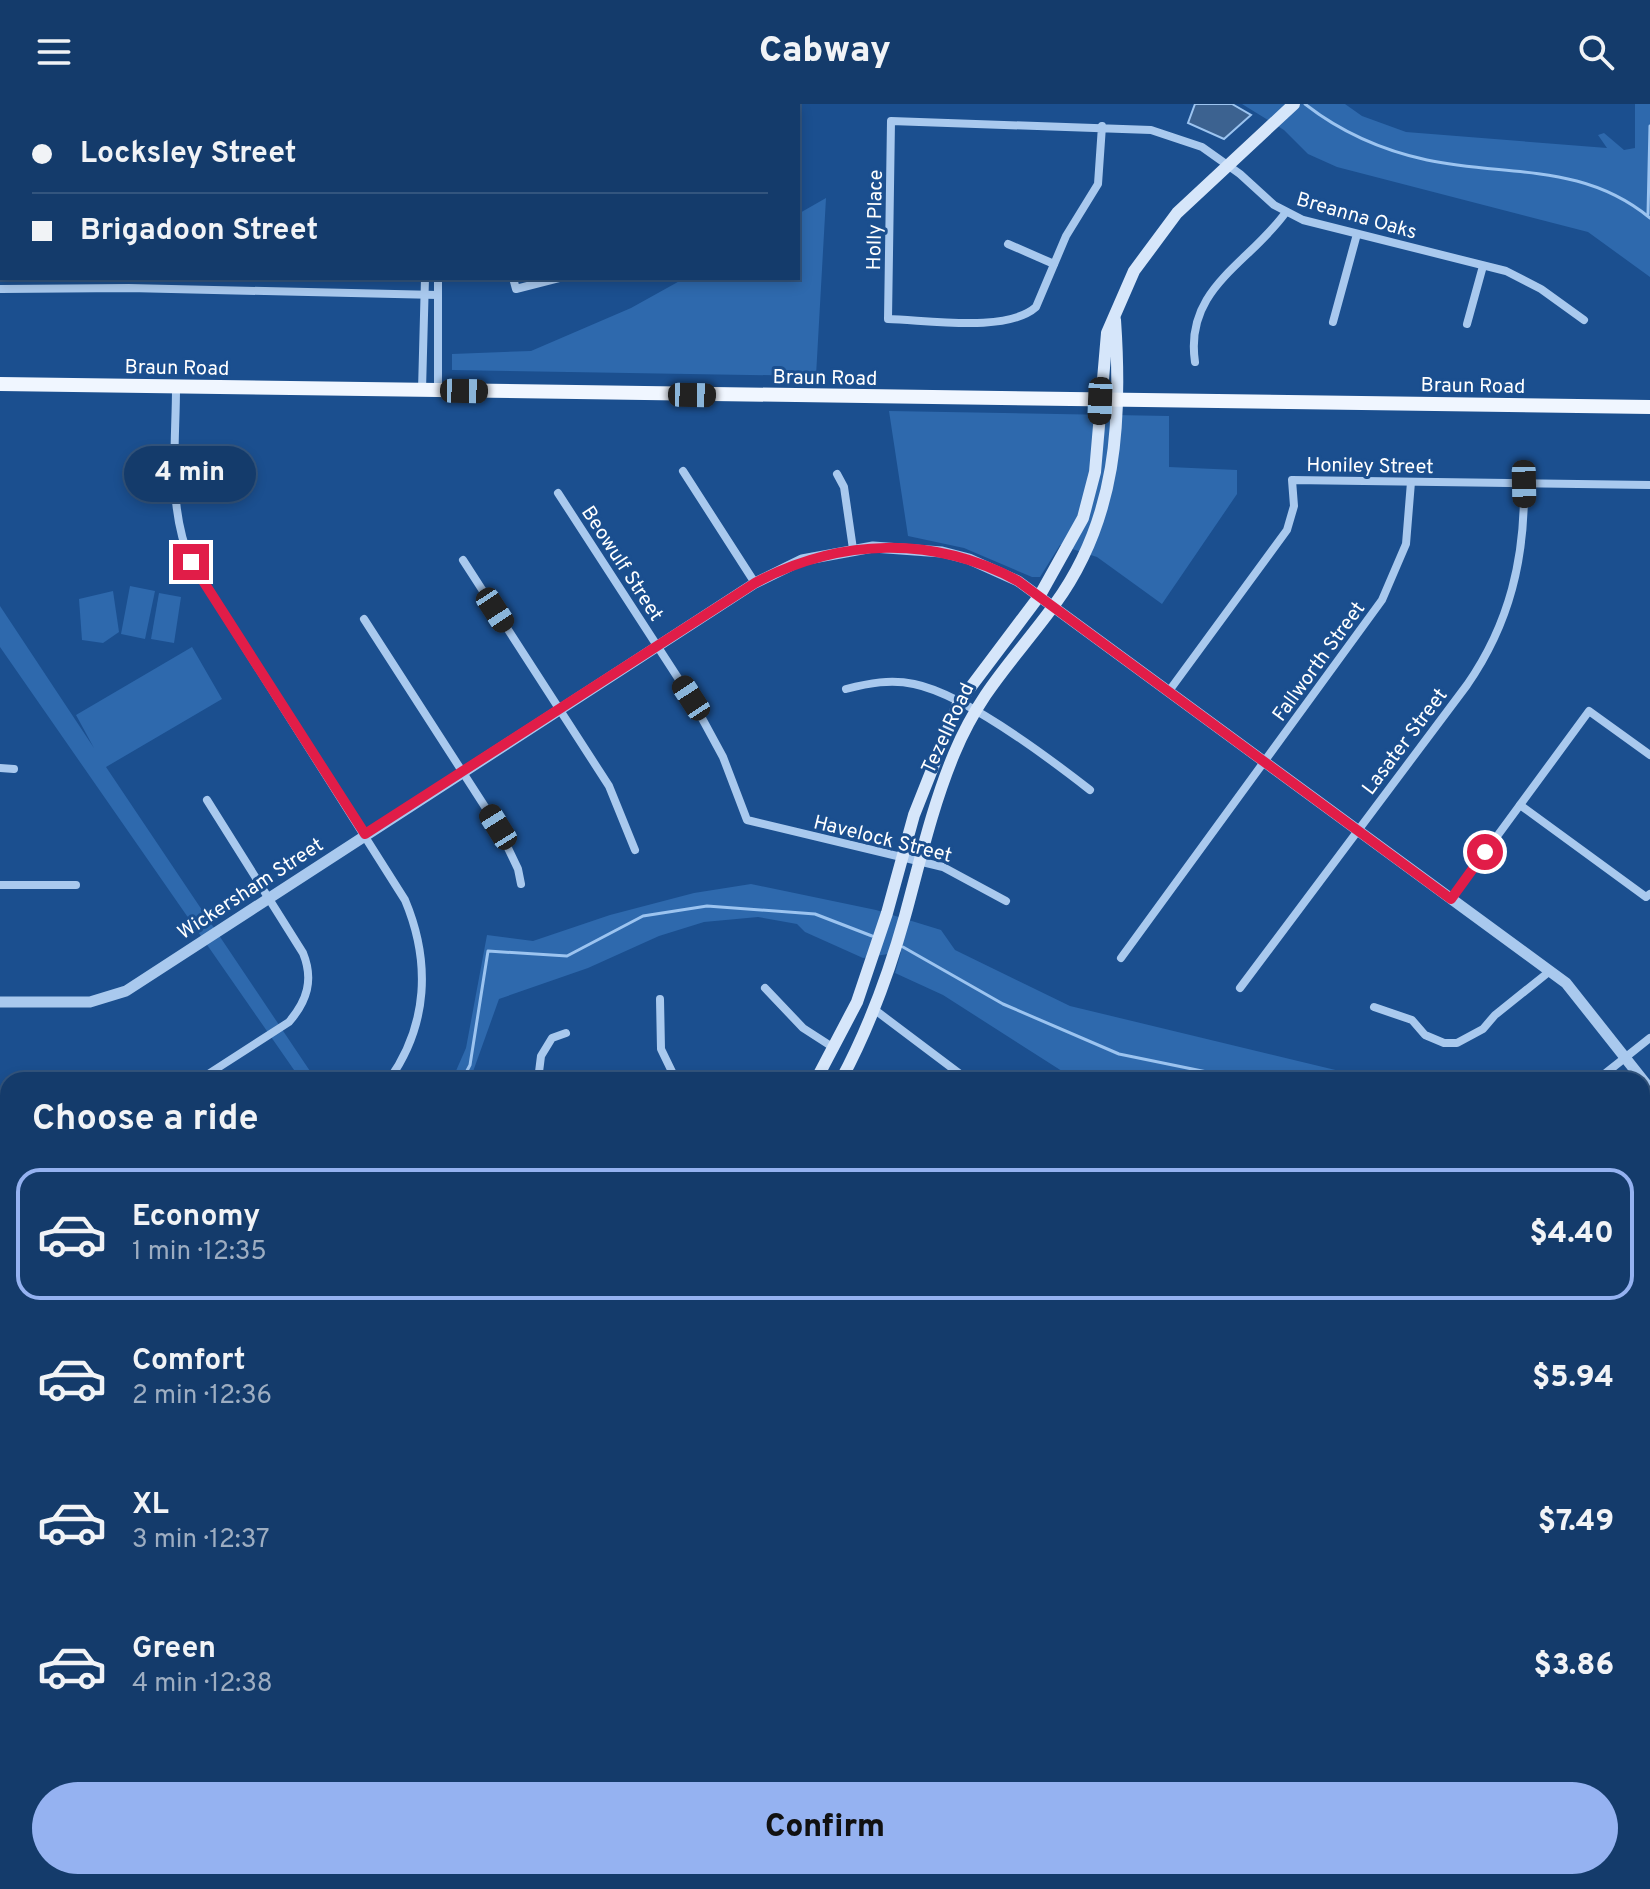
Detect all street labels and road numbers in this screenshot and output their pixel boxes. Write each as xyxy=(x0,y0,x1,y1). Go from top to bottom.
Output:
street label: Holly Place xyxy=(862,170,890,271)
street label: Breanna Oaks xyxy=(1293,187,1420,247)
street label: Braun Road xyxy=(124,355,230,383)
street label: Braun Road xyxy=(772,365,878,393)
street label: Braun Road xyxy=(1420,373,1526,401)
street label: Honiley Street xyxy=(1306,453,1434,481)
street label: Beowulf Street xyxy=(574,501,668,627)
street label: Fallworth Street xyxy=(1267,597,1372,727)
street label: Tezel Road xyxy=(916,679,981,778)
street label: Lasater Street xyxy=(1357,684,1454,801)
street label: Havelock Street xyxy=(811,810,954,870)
street label: Wickersham Street xyxy=(173,833,329,947)

